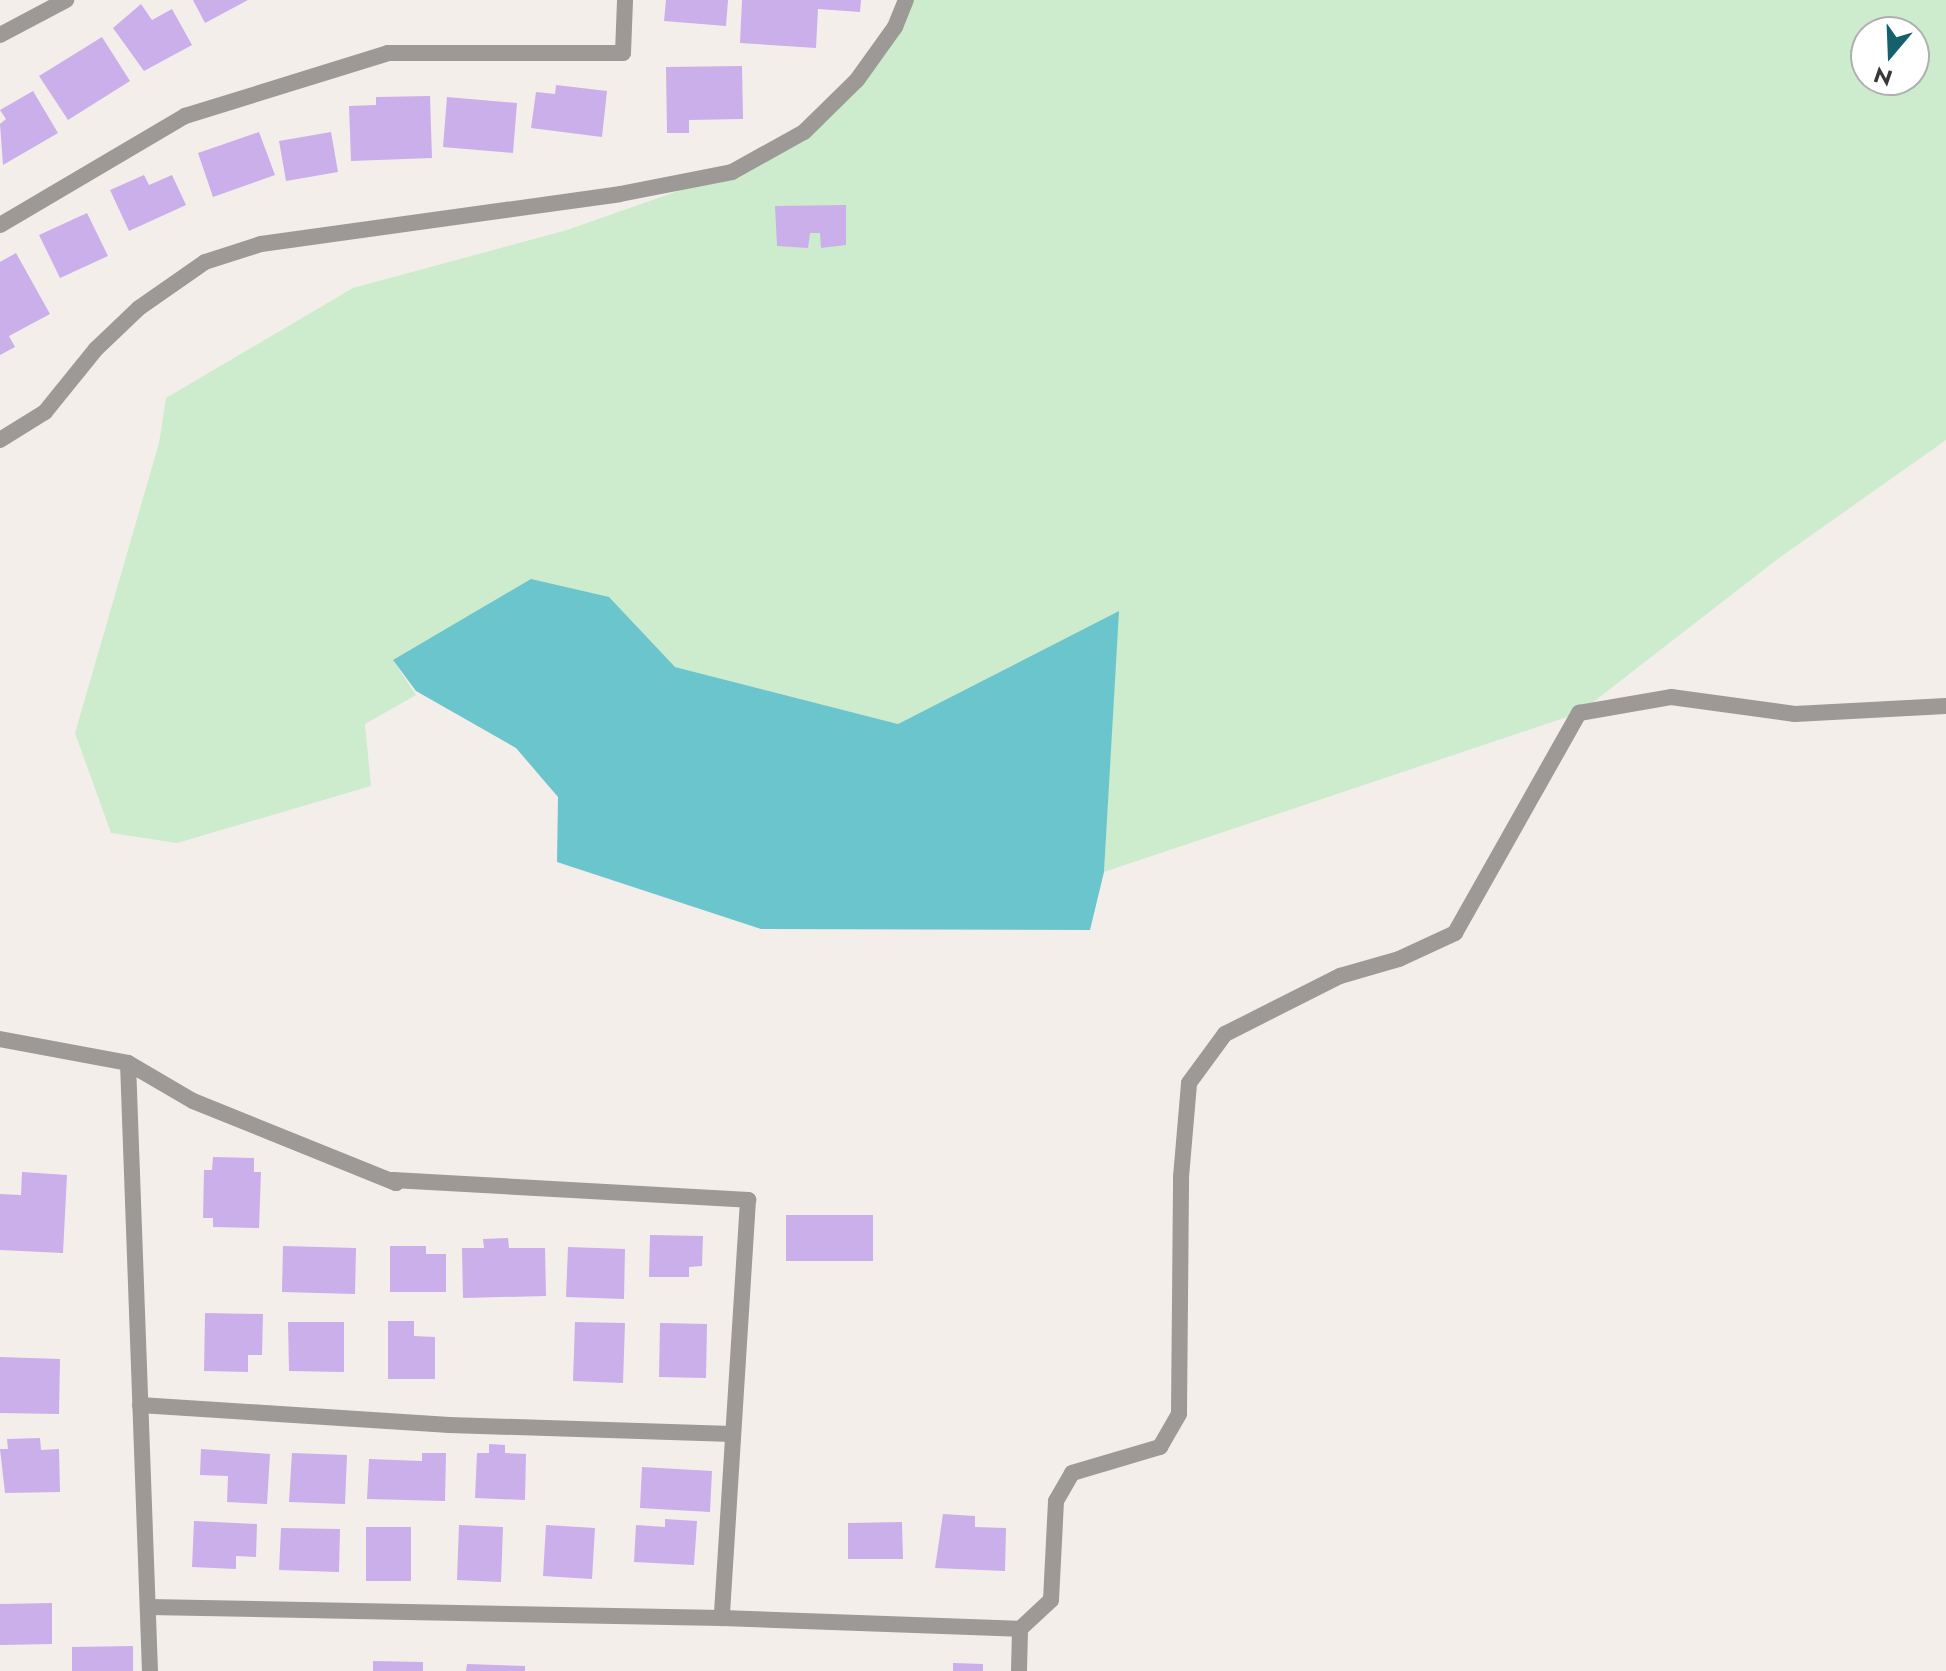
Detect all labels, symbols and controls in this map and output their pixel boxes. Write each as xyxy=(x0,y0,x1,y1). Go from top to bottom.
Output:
north arrow xyxy=(1850,16,1930,96)
text: N xyxy=(1869,59,1896,95)

